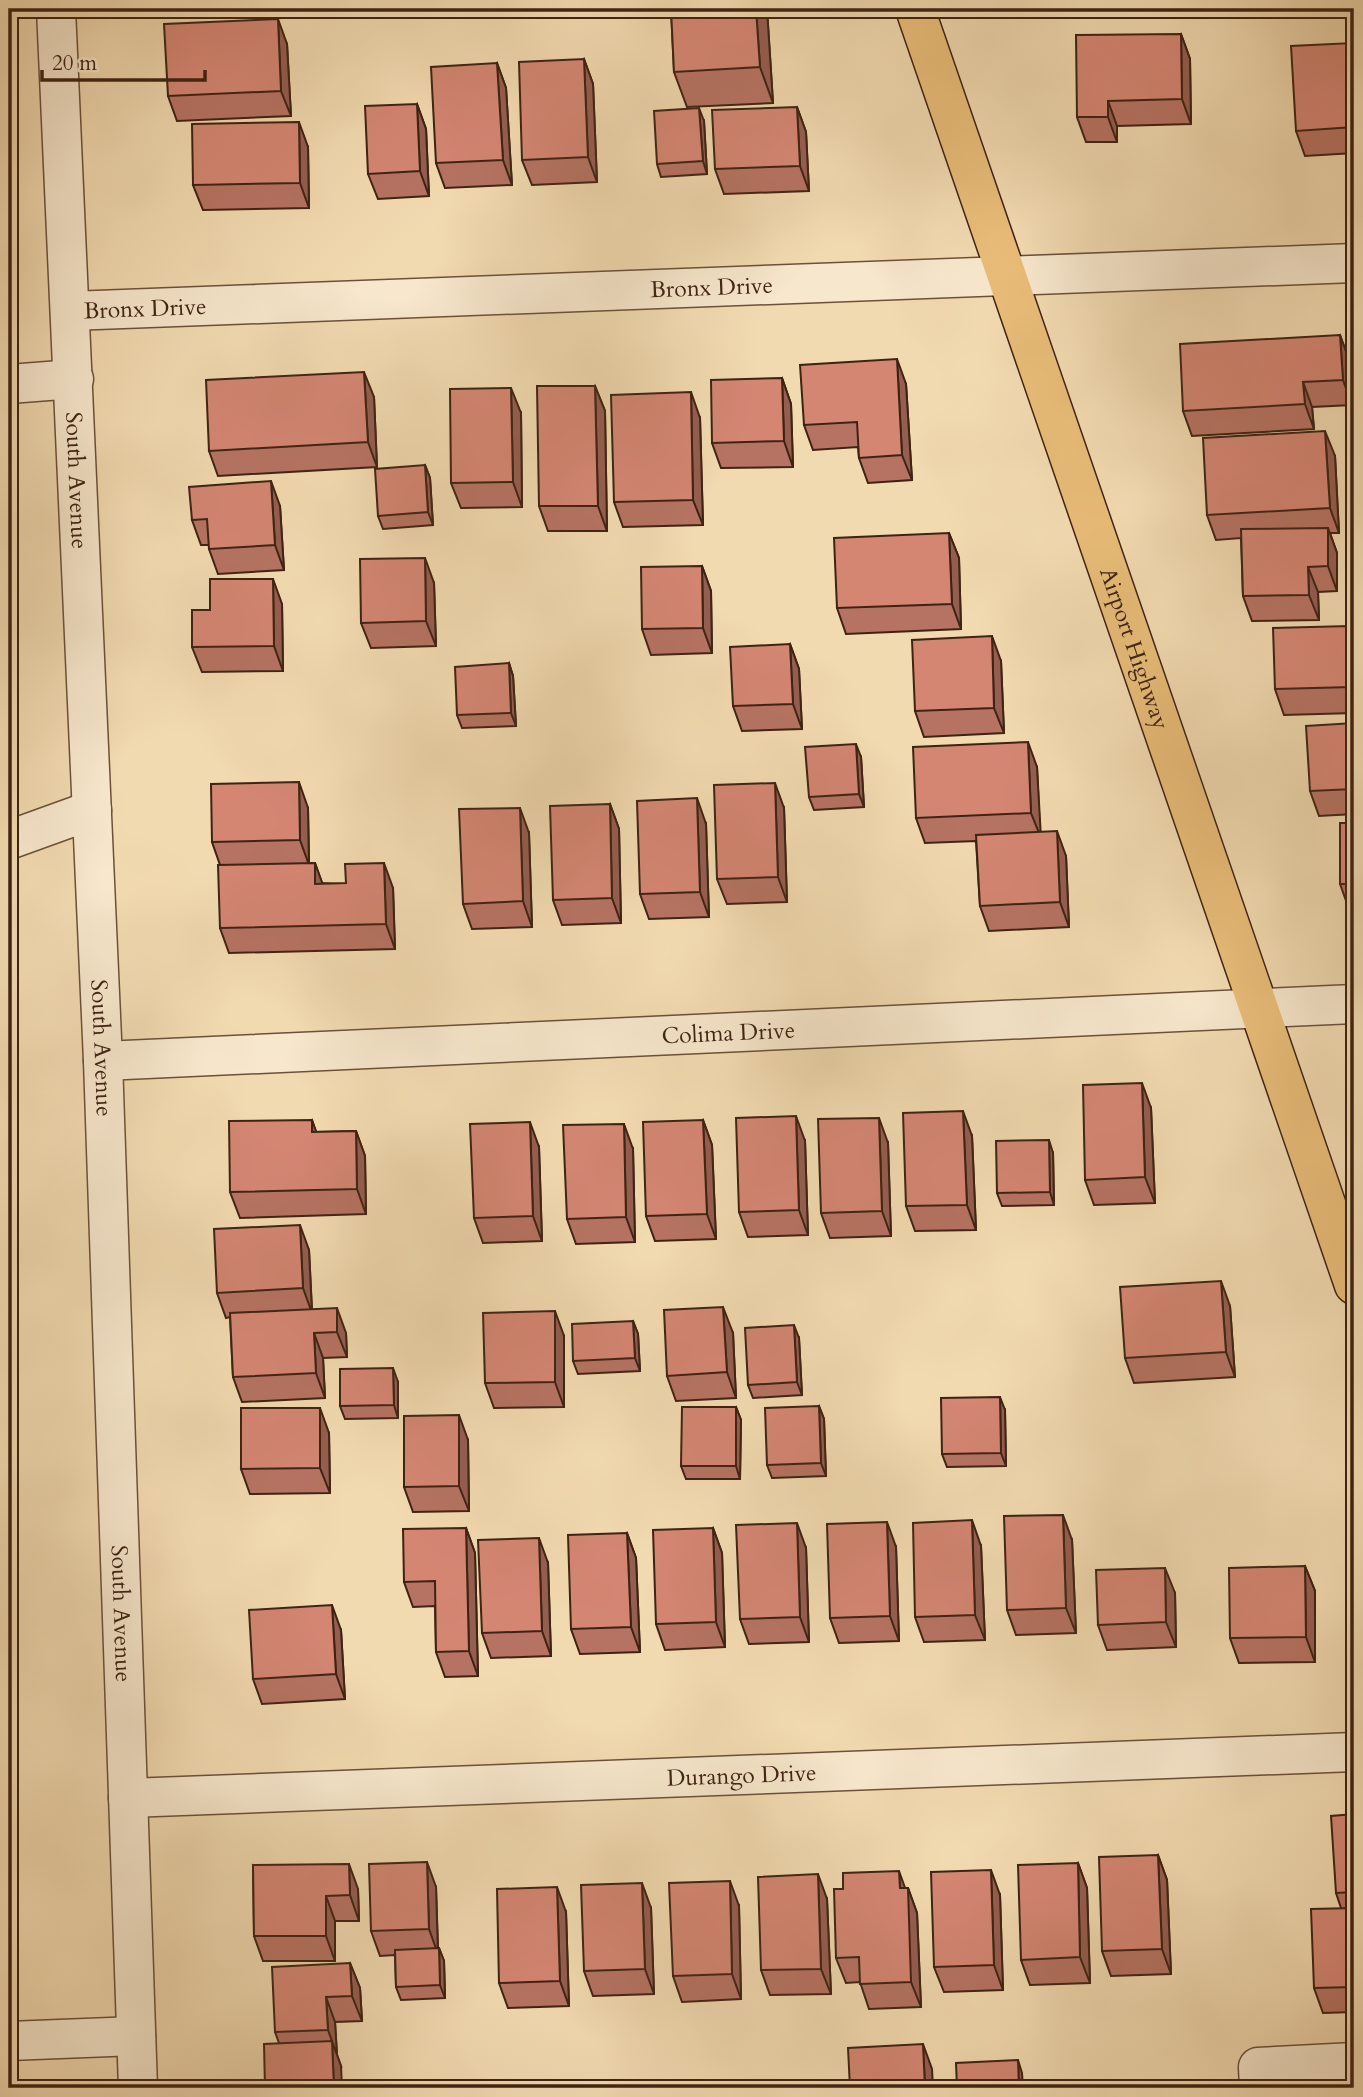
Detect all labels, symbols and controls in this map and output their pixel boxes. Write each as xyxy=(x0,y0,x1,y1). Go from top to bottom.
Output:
scale bar xyxy=(42,38,205,82)
text: 20 m xyxy=(52,49,97,78)
street label: Bronx Drive xyxy=(650,269,773,305)
street label: Bronx Drive xyxy=(83,290,207,326)
street label: South Avenue xyxy=(59,411,96,550)
street label: Airport Highway xyxy=(1093,563,1177,733)
street label: South Avenue xyxy=(84,979,120,1117)
street label: Colima Drive xyxy=(661,1014,796,1051)
street label: South Avenue xyxy=(104,1544,140,1683)
street label: Durango Drive xyxy=(666,1757,817,1793)

